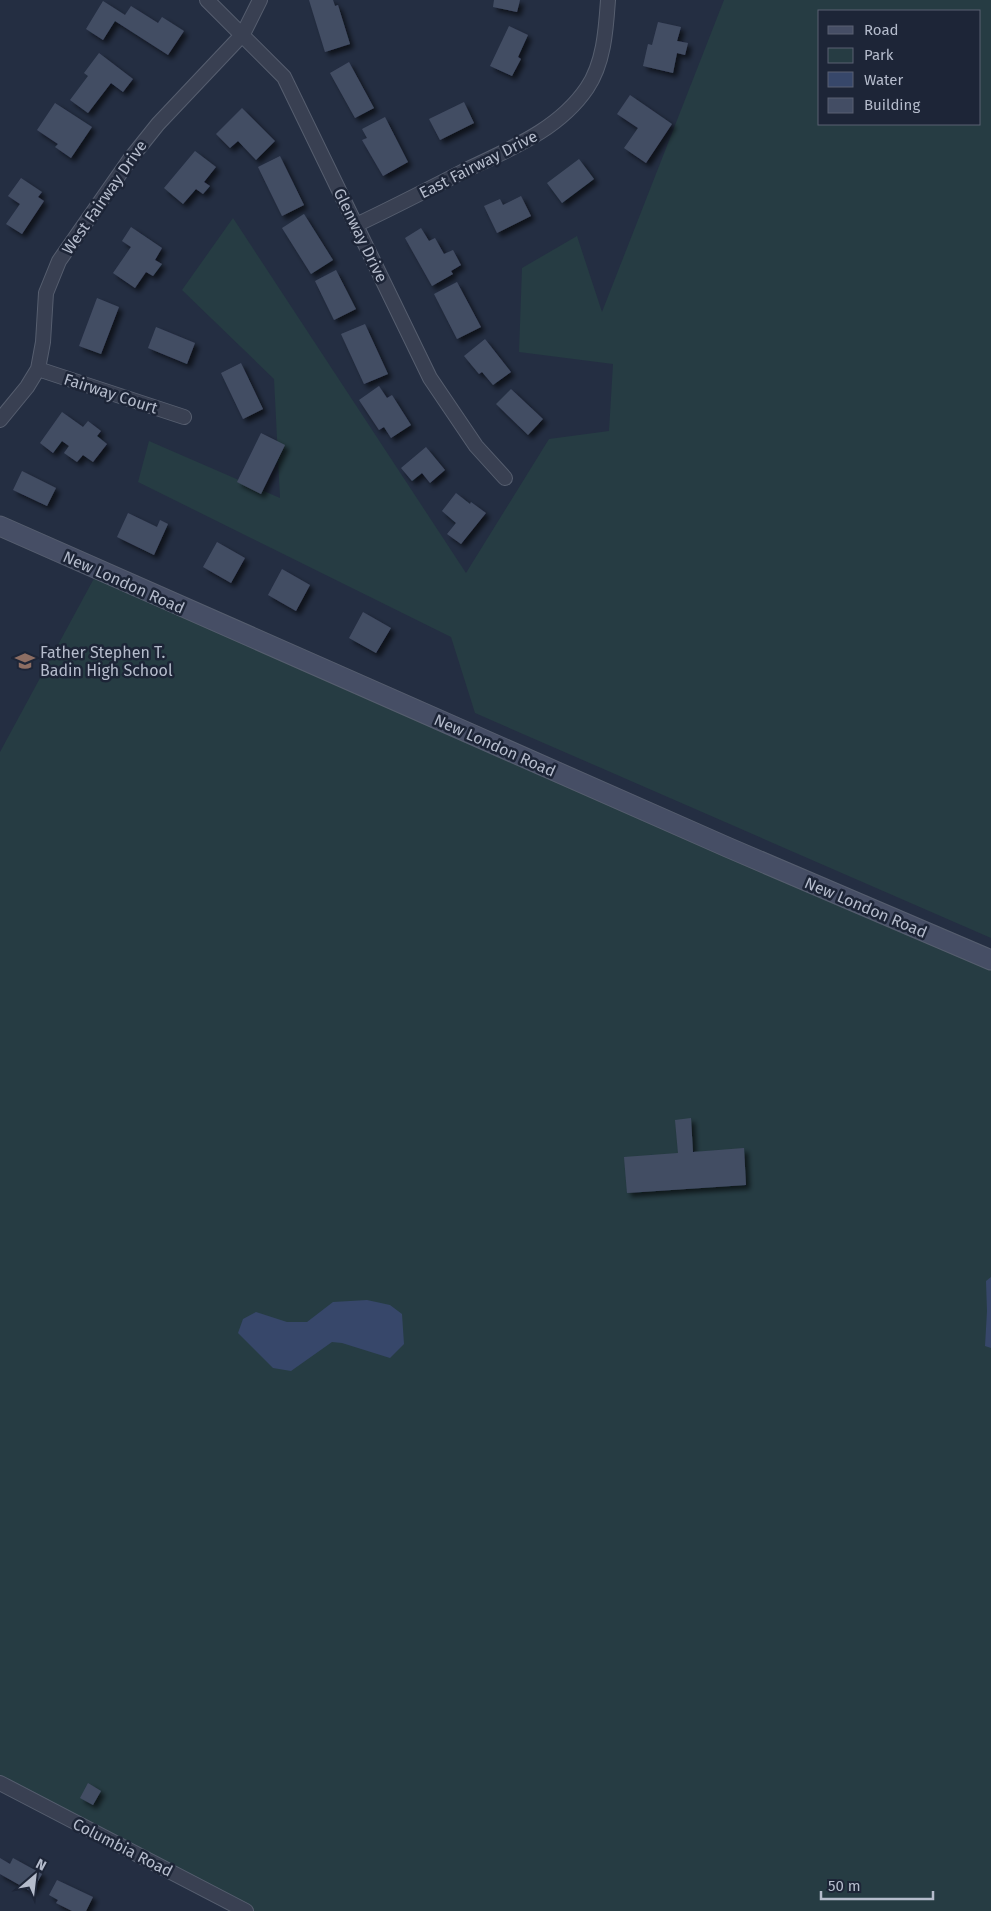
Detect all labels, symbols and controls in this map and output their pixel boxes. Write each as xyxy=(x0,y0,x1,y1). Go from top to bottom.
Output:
legend xyxy=(818,10,981,125)
text: Road xyxy=(864,21,899,39)
text: Park xyxy=(864,46,894,64)
text: Water xyxy=(864,71,903,89)
text: Building xyxy=(864,96,920,114)
street label: East Fairway Drive xyxy=(416,126,540,202)
street label: West Fairway Drive xyxy=(58,137,151,258)
street label: Glenway Drive xyxy=(330,185,391,285)
street label: Fairway Court xyxy=(62,369,160,418)
street label: New London Road xyxy=(60,547,188,618)
place label: Father Stephen T. Badin High School xyxy=(40,643,173,680)
school or university icon: Father Stephen T. Badin High School xyxy=(14,650,36,672)
street label: New London Road xyxy=(431,710,559,781)
street label: New London Road xyxy=(802,873,930,942)
street label: Columbia Road xyxy=(70,1814,176,1881)
north arrow xyxy=(10,1851,60,1901)
text: N xyxy=(33,1855,49,1875)
scale bar xyxy=(821,1868,934,1900)
text: 50 m xyxy=(828,1877,861,1895)

